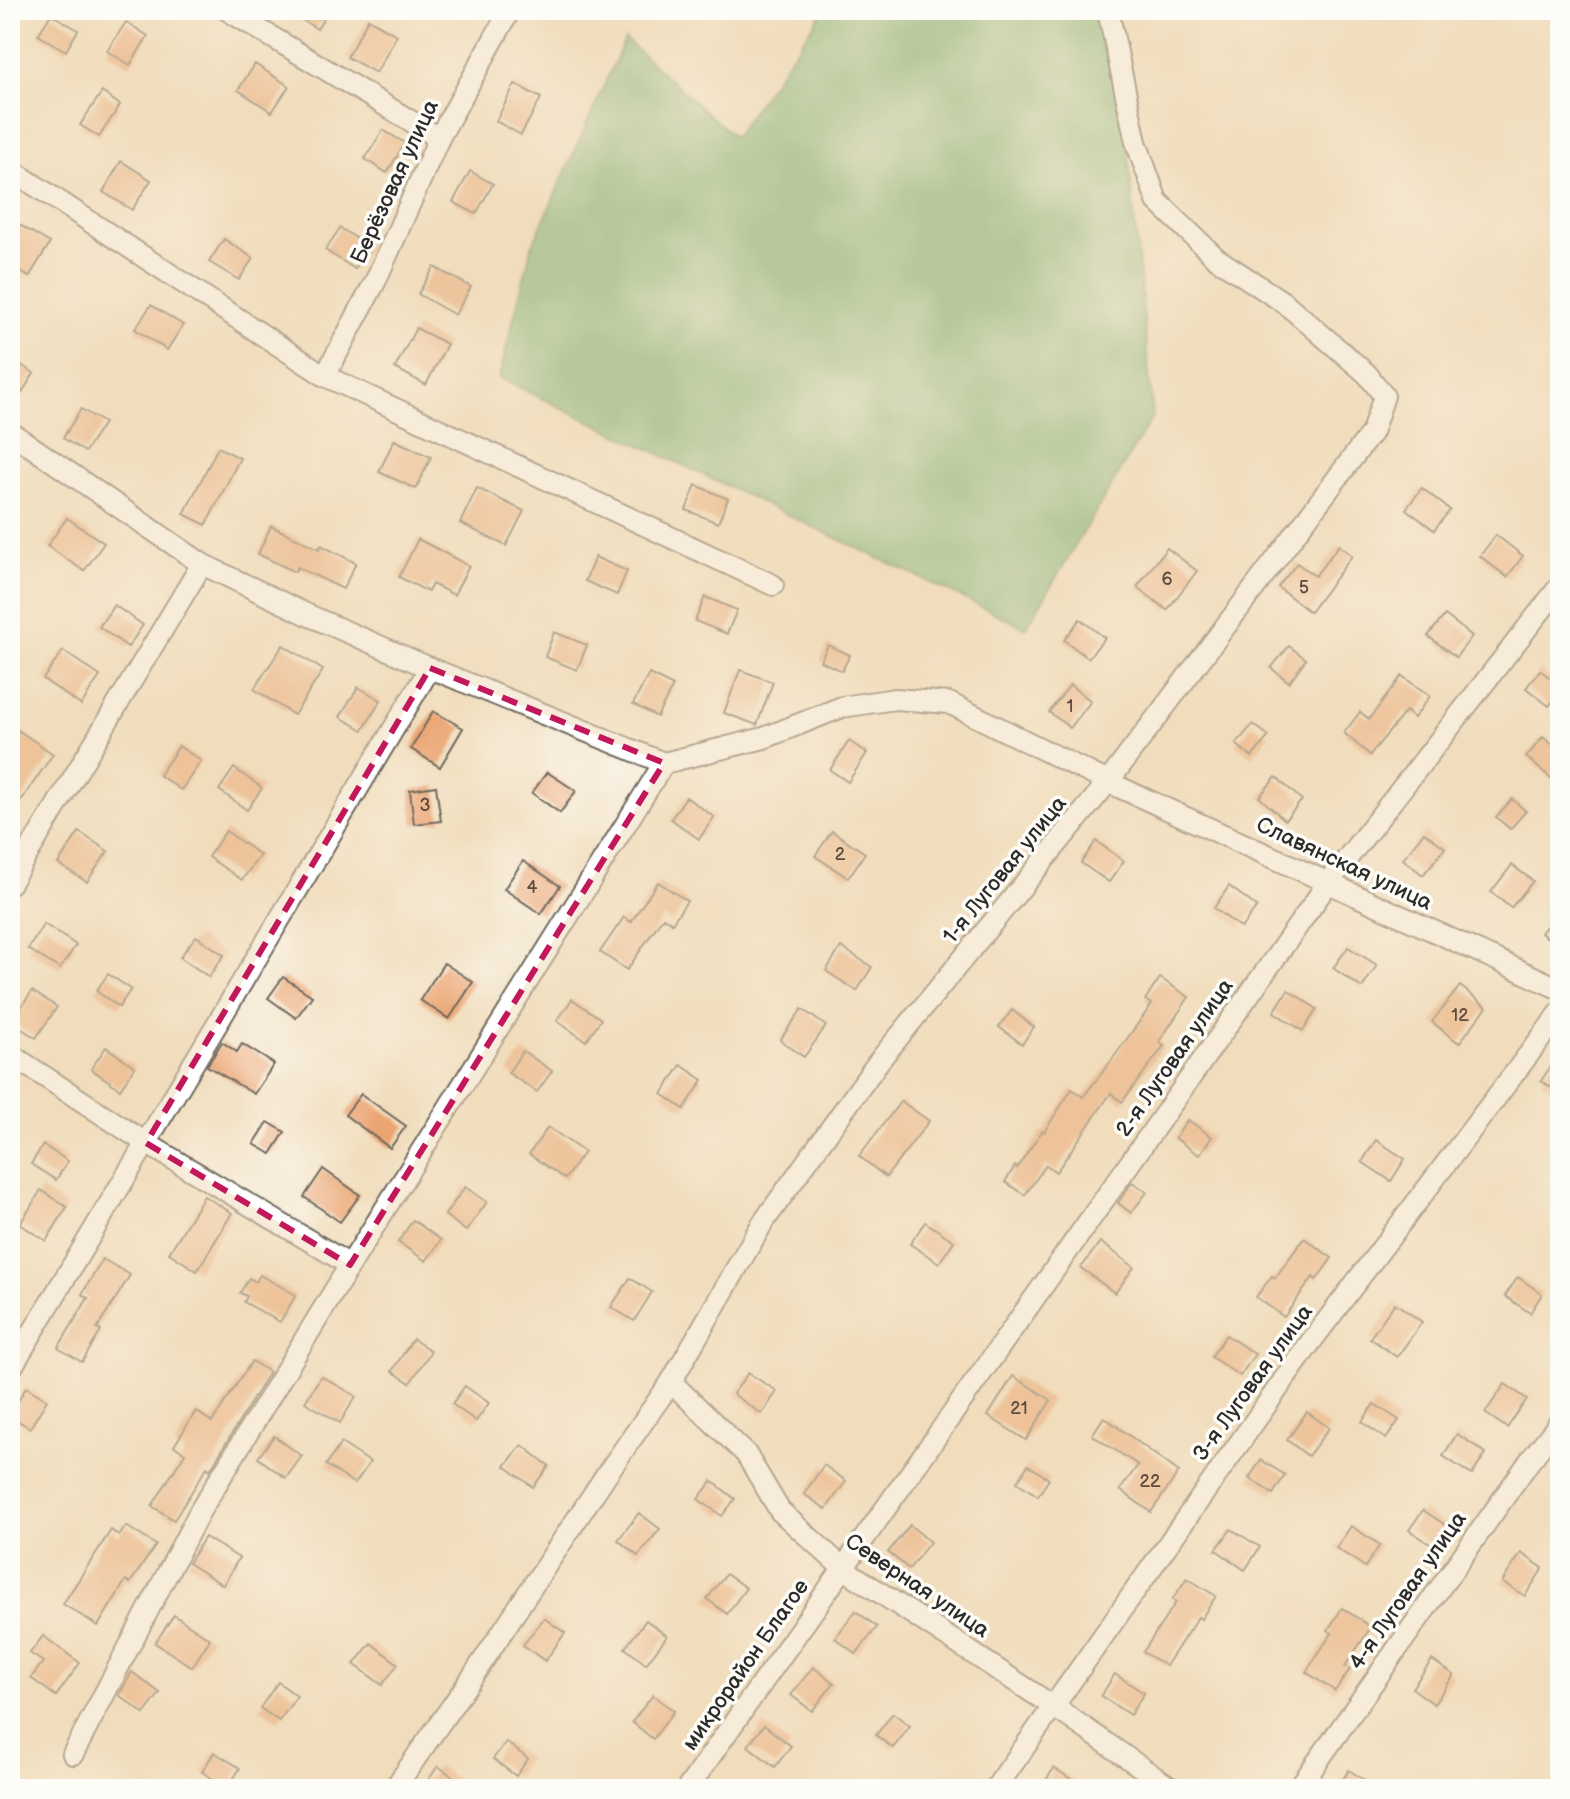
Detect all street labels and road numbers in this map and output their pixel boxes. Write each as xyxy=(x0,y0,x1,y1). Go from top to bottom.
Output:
street label: Берёзовая улица xyxy=(345,96,445,268)
street label: 1-я Луговая улица xyxy=(937,791,1073,949)
street label: Славянская улица xyxy=(1252,811,1436,917)
street label: 2-я Луговая улица xyxy=(1110,974,1240,1142)
street label: 3-я Луговая улица xyxy=(1187,1299,1319,1467)
street label: 4-я Луговая улица xyxy=(1343,1507,1473,1675)
street label: Северная улица xyxy=(840,1528,994,1644)
street label: микрорайон Благое xyxy=(677,1574,815,1756)

